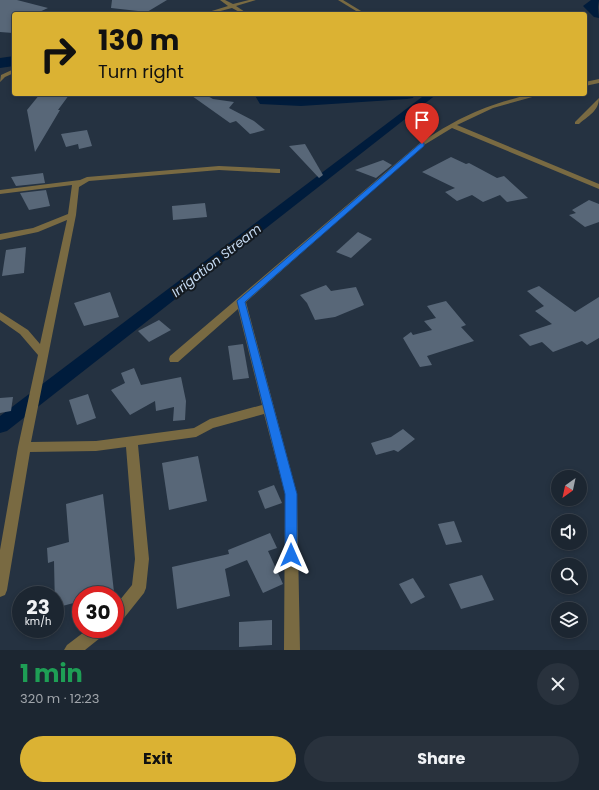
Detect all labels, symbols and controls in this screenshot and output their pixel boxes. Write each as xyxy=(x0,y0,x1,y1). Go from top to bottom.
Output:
text: 130 m xyxy=(98,21,179,60)
icon: right xyxy=(32,28,84,80)
text: Turn right xyxy=(98,59,184,84)
pin xyxy=(405,103,439,144)
icon: arrive xyxy=(411,109,433,131)
water label: Irrigation Stream xyxy=(167,219,265,302)
north arrow xyxy=(551,470,587,506)
map controls xyxy=(551,470,587,638)
button: sound xyxy=(551,514,587,550)
position arrow xyxy=(270,534,312,576)
button: search xyxy=(551,558,587,594)
speed limit sign: 30 xyxy=(72,586,124,638)
text: 23 xyxy=(26,593,50,621)
button: layers xyxy=(551,602,587,638)
text: km/h xyxy=(25,614,51,629)
text: 1 min xyxy=(20,657,83,690)
button: close xyxy=(537,663,579,705)
text: 320 m · 12:23 xyxy=(20,689,99,708)
button: Exit xyxy=(20,736,296,782)
button: Share xyxy=(304,736,579,782)

